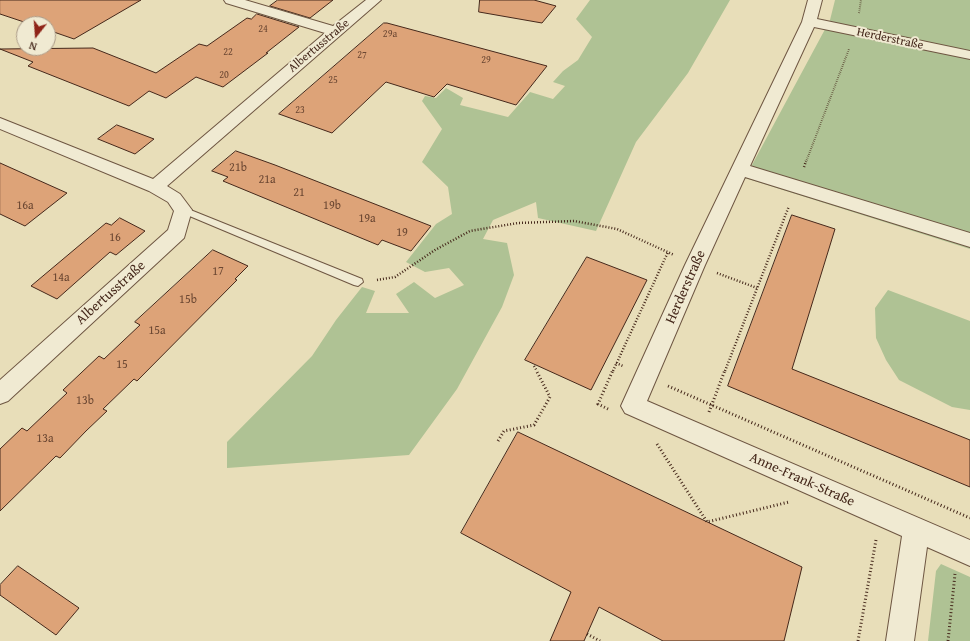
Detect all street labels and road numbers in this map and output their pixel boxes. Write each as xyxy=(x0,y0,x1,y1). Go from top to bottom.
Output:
street label: Albertusstraße xyxy=(286,16,352,76)
street label: Herderstraße xyxy=(855,25,925,53)
street label: Herderstraße xyxy=(662,248,710,326)
street label: Albertusstraße xyxy=(73,257,149,329)
street label: Anne-Frank-Straße xyxy=(747,449,857,511)

